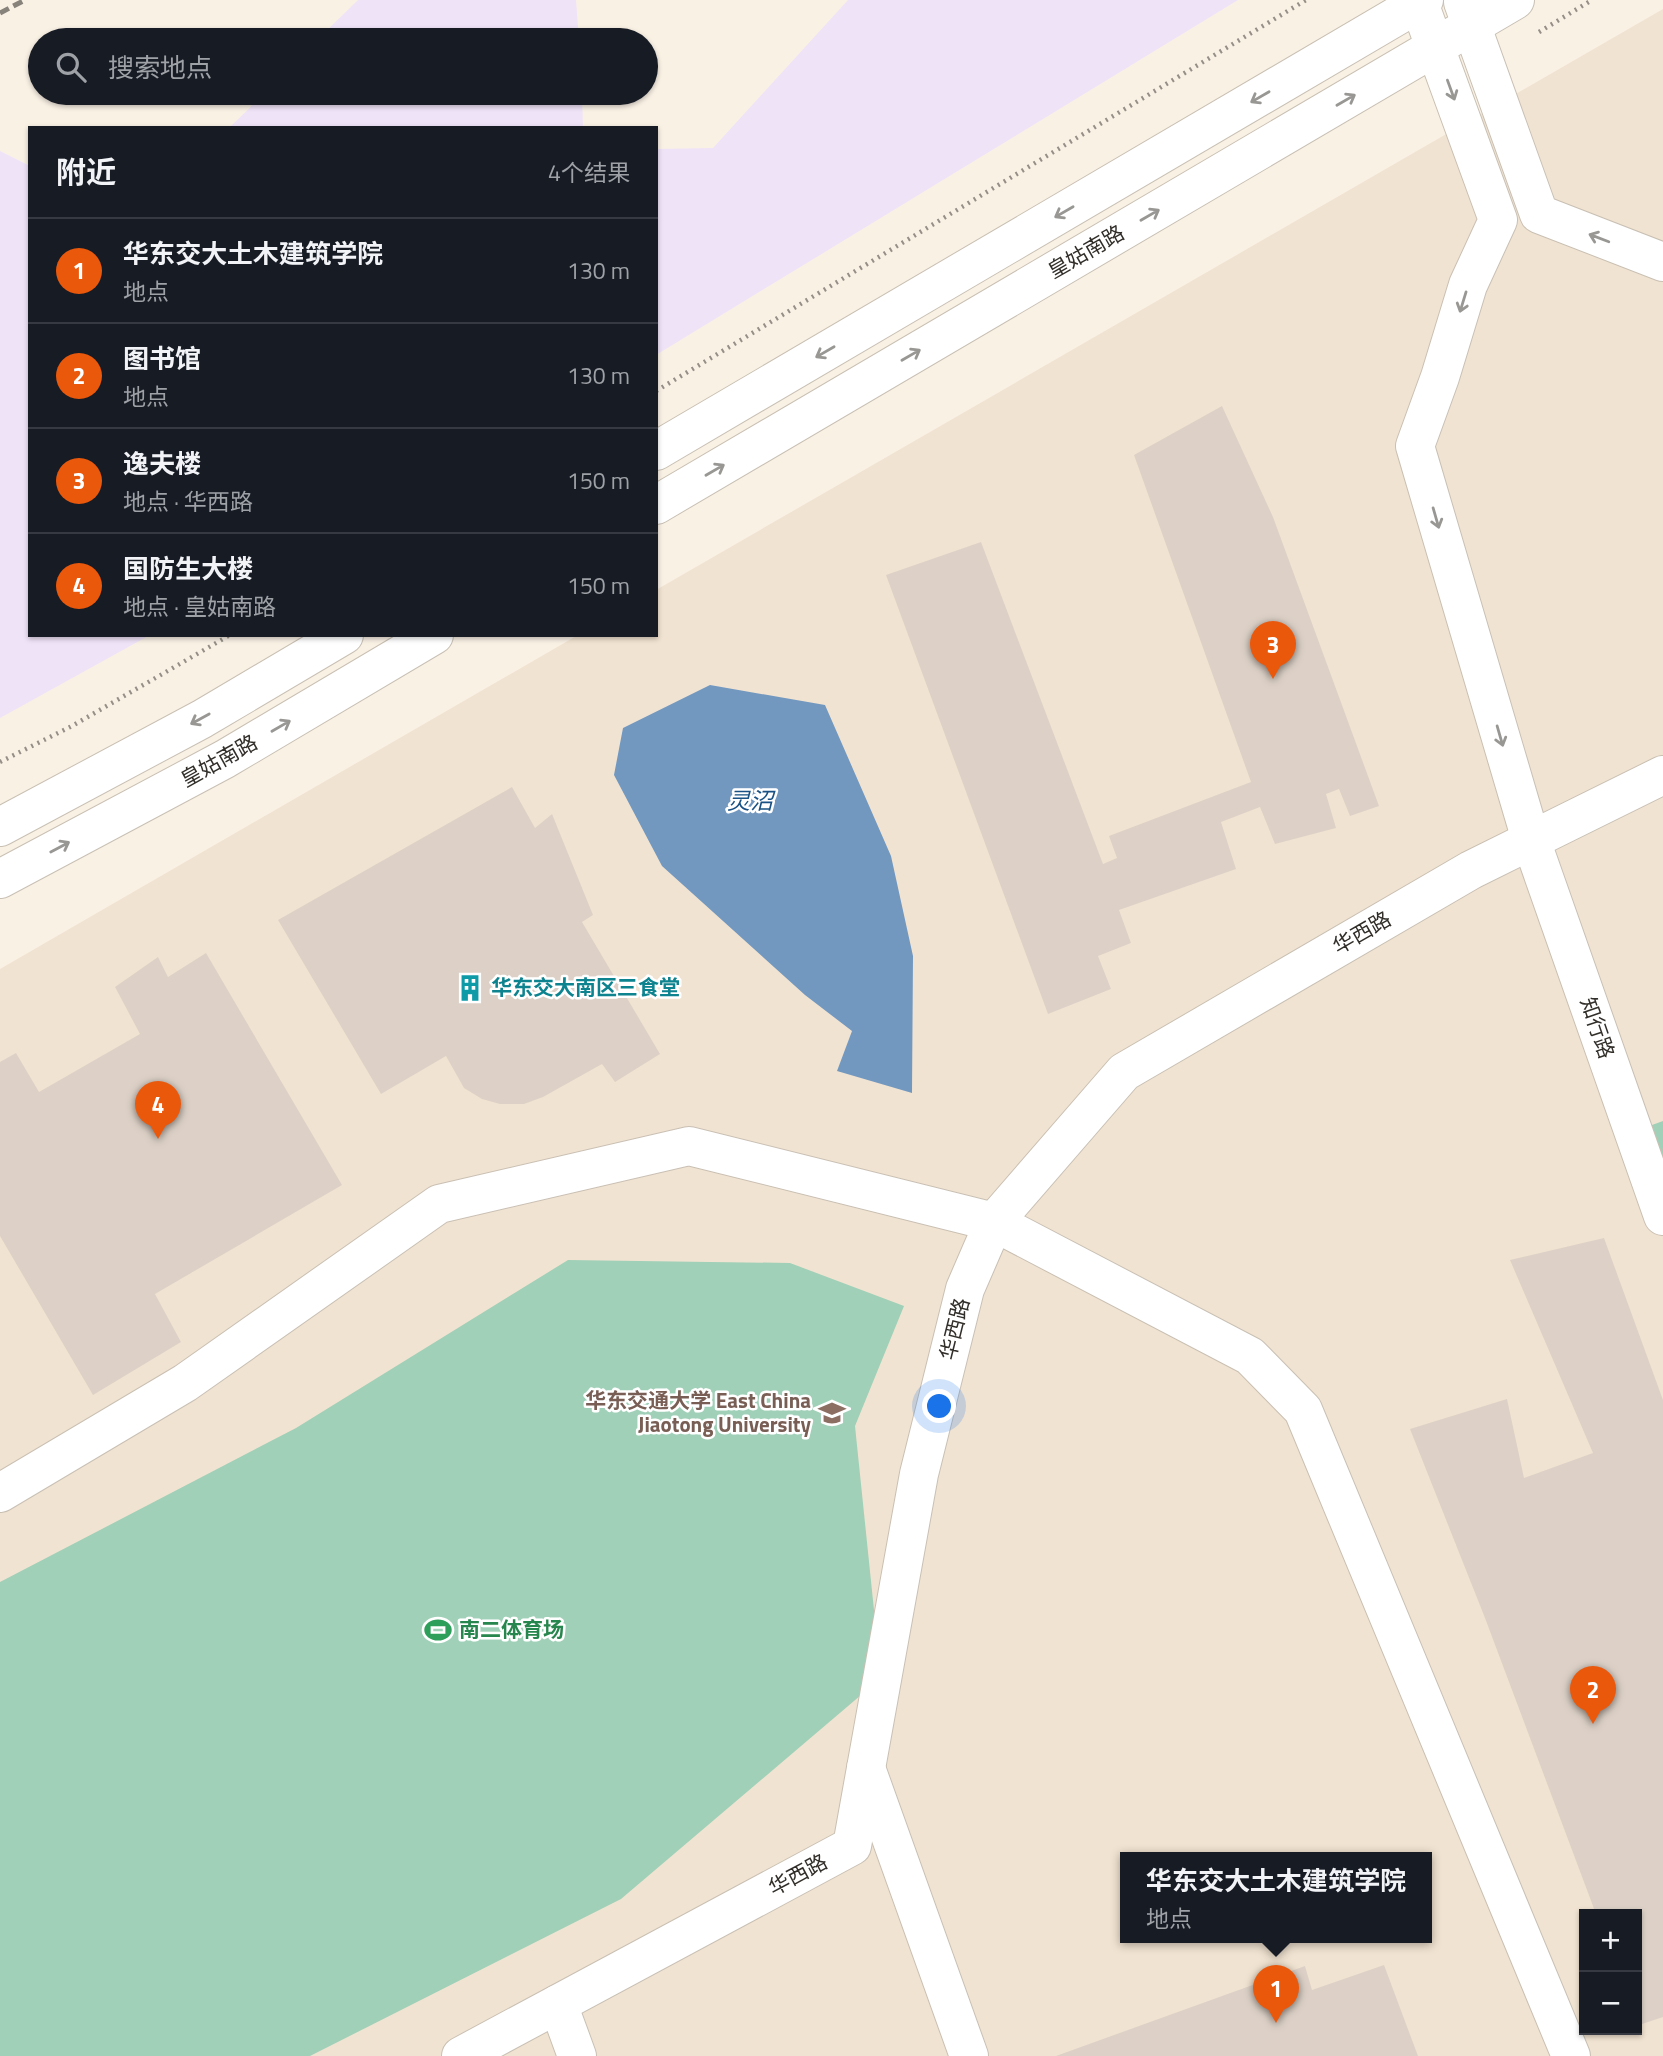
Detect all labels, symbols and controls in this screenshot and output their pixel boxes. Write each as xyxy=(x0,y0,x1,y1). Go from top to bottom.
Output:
search box xyxy=(28,28,658,105)
icon: search xyxy=(52,48,90,86)
text: 搜索地点 xyxy=(108,48,212,87)
one-way arrow xyxy=(1445,79,1458,101)
one-way arrow xyxy=(1250,90,1270,104)
one-way arrow xyxy=(1335,92,1355,106)
text: 附近 xyxy=(56,149,116,195)
text: 4个结果 xyxy=(548,155,630,190)
one-way arrow xyxy=(1054,205,1074,219)
one-way arrow xyxy=(1139,208,1159,222)
street label: 皇姑南路 xyxy=(1041,216,1130,286)
one-way arrow xyxy=(1589,230,1611,243)
text: 华东交大土木建筑学院 xyxy=(123,234,383,273)
text: 1 xyxy=(73,253,85,288)
text: 130 m xyxy=(567,253,630,288)
text: 地点 xyxy=(123,274,169,309)
one-way arrow xyxy=(1456,291,1469,313)
text: 图书馆 xyxy=(123,339,201,378)
one-way arrow xyxy=(816,345,836,359)
one-way arrow xyxy=(901,348,921,362)
text: 2 xyxy=(73,358,85,393)
text: 130 m xyxy=(567,358,630,393)
text: 地点 xyxy=(123,379,169,414)
text: 逸夫楼 xyxy=(123,444,201,483)
text: 3 xyxy=(73,463,85,498)
text: 150 m xyxy=(567,463,630,498)
one-way arrow xyxy=(705,463,725,477)
text: 地点 · 华西路 xyxy=(123,484,253,519)
one-way arrow xyxy=(1430,507,1443,529)
text: 国防生大楼 xyxy=(123,549,253,588)
text: 4 xyxy=(73,568,85,603)
text: 150 m xyxy=(567,568,630,603)
text: 地点 · 皇姑南路 xyxy=(123,589,276,624)
pin: 3 xyxy=(1250,621,1296,679)
one-way arrow xyxy=(191,712,211,726)
one-way arrow xyxy=(270,718,290,732)
one-way arrow xyxy=(1495,725,1508,747)
street label: 皇姑南路 xyxy=(174,726,263,794)
water label: 灵沼 xyxy=(727,783,776,818)
one-way arrow xyxy=(49,840,70,853)
street label: 华西路 xyxy=(1326,903,1397,962)
place label: 华东交大南区三食堂 xyxy=(491,971,680,1003)
building icon: 华东交大南区三食堂 xyxy=(455,973,485,1003)
street label: 知行路 xyxy=(1573,993,1623,1063)
pin: 4 xyxy=(135,1081,181,1139)
street label: 华西路 xyxy=(931,1294,977,1363)
place label: 华东交通大学 East China Jiaotong University xyxy=(585,1384,811,1440)
your location xyxy=(922,1389,956,1423)
school or university icon: 华东交通大学 East China Jiaotong University xyxy=(817,1398,847,1428)
place label: 南二体育场 xyxy=(459,1613,564,1645)
sports icon: 南二体育场 xyxy=(423,1615,453,1645)
pin: 2 xyxy=(1570,1666,1616,1724)
street label: 华西路 xyxy=(762,1845,833,1903)
popup xyxy=(1120,1852,1432,1943)
text: 华东交大土木建筑学院 xyxy=(1146,1861,1406,1900)
text: 地点 xyxy=(1146,1901,1192,1936)
map controls xyxy=(1579,1909,1642,2035)
button: + xyxy=(1579,1909,1642,1972)
pin: 1 xyxy=(1253,1965,1299,2023)
button: − xyxy=(1579,1972,1642,2035)

